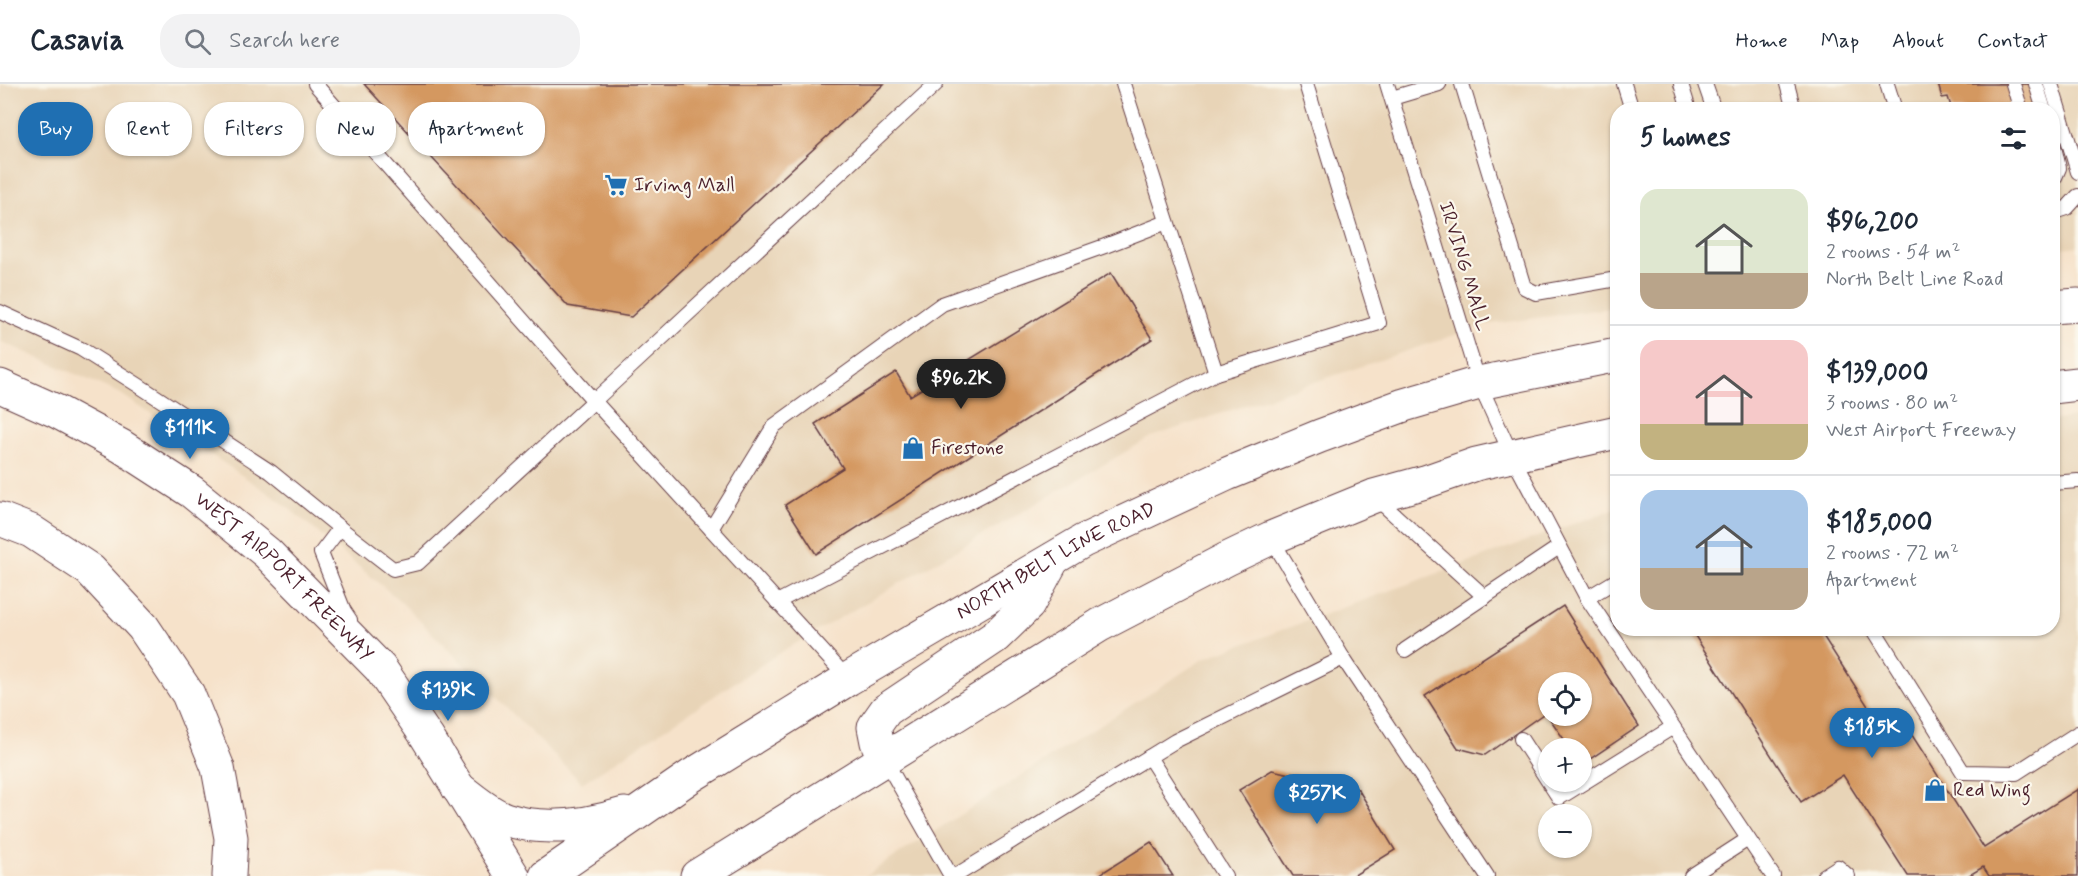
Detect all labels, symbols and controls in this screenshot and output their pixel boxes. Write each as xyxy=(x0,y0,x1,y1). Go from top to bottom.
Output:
search box xyxy=(160,14,580,68)
text: Casavia xyxy=(30,23,124,60)
icon: search xyxy=(181,25,214,58)
text: Search here xyxy=(229,27,340,55)
text: Home xyxy=(1736,27,1788,55)
text: Map xyxy=(1821,27,1859,55)
text: About xyxy=(1892,27,1944,55)
text: Contact xyxy=(1977,27,2048,55)
chip: Buy xyxy=(18,102,93,156)
chip: Rent xyxy=(105,102,192,156)
chip: Filters xyxy=(204,102,304,156)
chip: New xyxy=(316,102,396,156)
chip: Apartment xyxy=(408,102,545,156)
text: 5 homes xyxy=(1640,121,1731,155)
icon: filters xyxy=(1997,122,2030,155)
supermarket icon: Irving Mall xyxy=(603,172,629,198)
place label: Irving Mall xyxy=(634,172,735,199)
street label: IRVING MALL xyxy=(1432,198,1497,334)
text: $96,200 xyxy=(1826,205,1919,239)
icon: home xyxy=(1688,213,1760,285)
text: 2 rooms · 54 m² xyxy=(1826,239,1960,266)
text: North Belt Line Road xyxy=(1826,266,2003,293)
text: $139,000 xyxy=(1826,356,1928,390)
pin: $96.2K xyxy=(912,359,1010,410)
icon: home xyxy=(1688,364,1760,436)
text: $96.2K xyxy=(931,365,991,392)
text: 3 rooms · 80 m² xyxy=(1826,390,1958,417)
pin: $111K xyxy=(148,409,232,460)
text: $111K xyxy=(164,415,216,442)
text: West Airport Freeway xyxy=(1826,417,2016,444)
shop icon: Firestone xyxy=(900,435,926,461)
place label: Firestone xyxy=(931,435,1004,462)
street label: WEST AIRPORT FREEWAY xyxy=(189,486,380,667)
street label: NORTH BELT LINE ROAD xyxy=(951,496,1160,626)
text: $185,000 xyxy=(1826,506,1932,540)
icon: home xyxy=(1688,514,1760,586)
text: 2 rooms · 72 m² xyxy=(1826,540,1959,567)
text: Apartment xyxy=(1826,567,1917,594)
pin: $139K xyxy=(406,671,490,722)
map controls xyxy=(1538,672,1592,858)
button: locate xyxy=(1538,672,1592,726)
text: $139K xyxy=(421,677,475,704)
pin: $185K xyxy=(1830,708,1914,759)
text: $185K xyxy=(1844,714,1900,741)
button: + xyxy=(1538,738,1592,792)
pin: $257K xyxy=(1275,774,1359,825)
shop icon: Red Wing xyxy=(1922,777,1948,803)
place label: Red Wing xyxy=(1953,777,2031,806)
text: $257K xyxy=(1288,780,1346,807)
button: − xyxy=(1538,804,1592,858)

